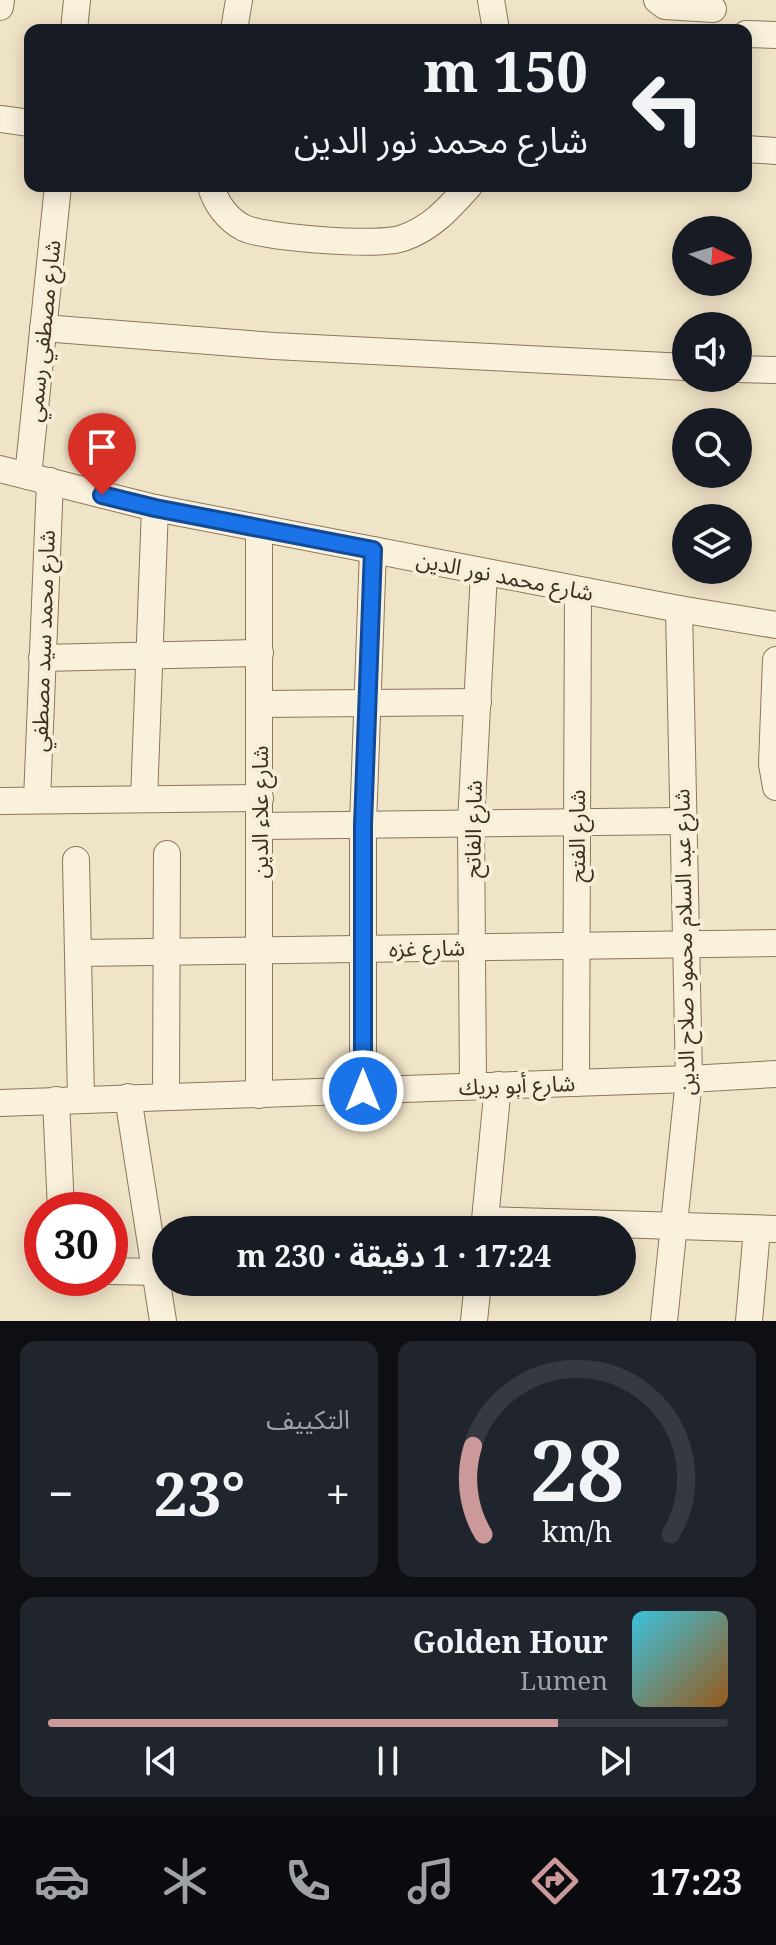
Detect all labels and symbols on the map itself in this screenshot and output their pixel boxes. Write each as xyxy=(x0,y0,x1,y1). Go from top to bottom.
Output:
north arrow xyxy=(672,216,752,296)
street label: شارع مصطفي رسمي xyxy=(18,238,70,424)
pin xyxy=(68,413,136,495)
street label: شارع محمد سيد مصطفي xyxy=(23,529,64,753)
street label: شارع محمد نور الدين xyxy=(414,543,596,610)
street label: شارع علاء الدين xyxy=(244,746,277,878)
street label: شارع الفاتح xyxy=(456,780,491,878)
street label: شارع عبد السلام محمود صلاح الدين xyxy=(665,788,704,1096)
street label: شارع الفتح xyxy=(561,790,594,882)
street label: شارع غزه xyxy=(389,931,466,966)
position arrow xyxy=(321,1049,405,1133)
street label: شارع أبو بريك xyxy=(458,1067,576,1104)
speed limit sign: 30 xyxy=(24,1192,128,1296)

